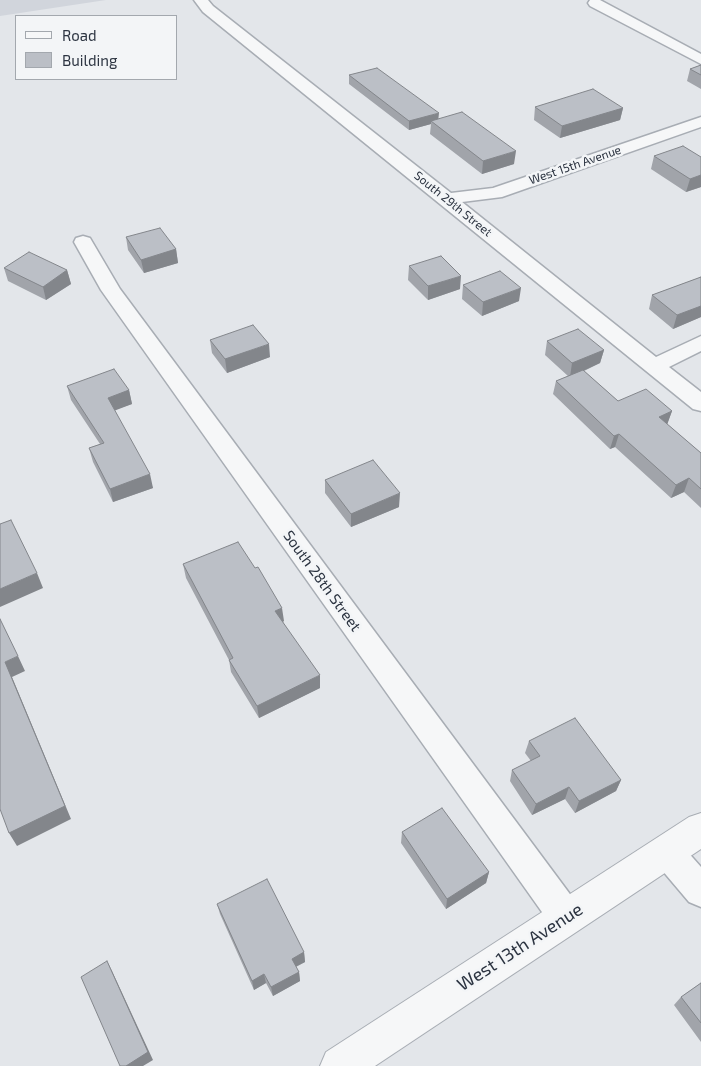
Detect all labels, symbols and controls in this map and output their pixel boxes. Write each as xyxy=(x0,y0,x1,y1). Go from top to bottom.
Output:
legend xyxy=(15,15,178,80)
text: Road xyxy=(62,26,97,44)
text: Building xyxy=(62,51,117,69)
street label: West 15th Avenue xyxy=(527,142,623,188)
street label: South 29th Street xyxy=(411,168,495,240)
street label: South 28th Street xyxy=(279,527,365,635)
street label: West 13th Avenue xyxy=(453,898,587,996)

